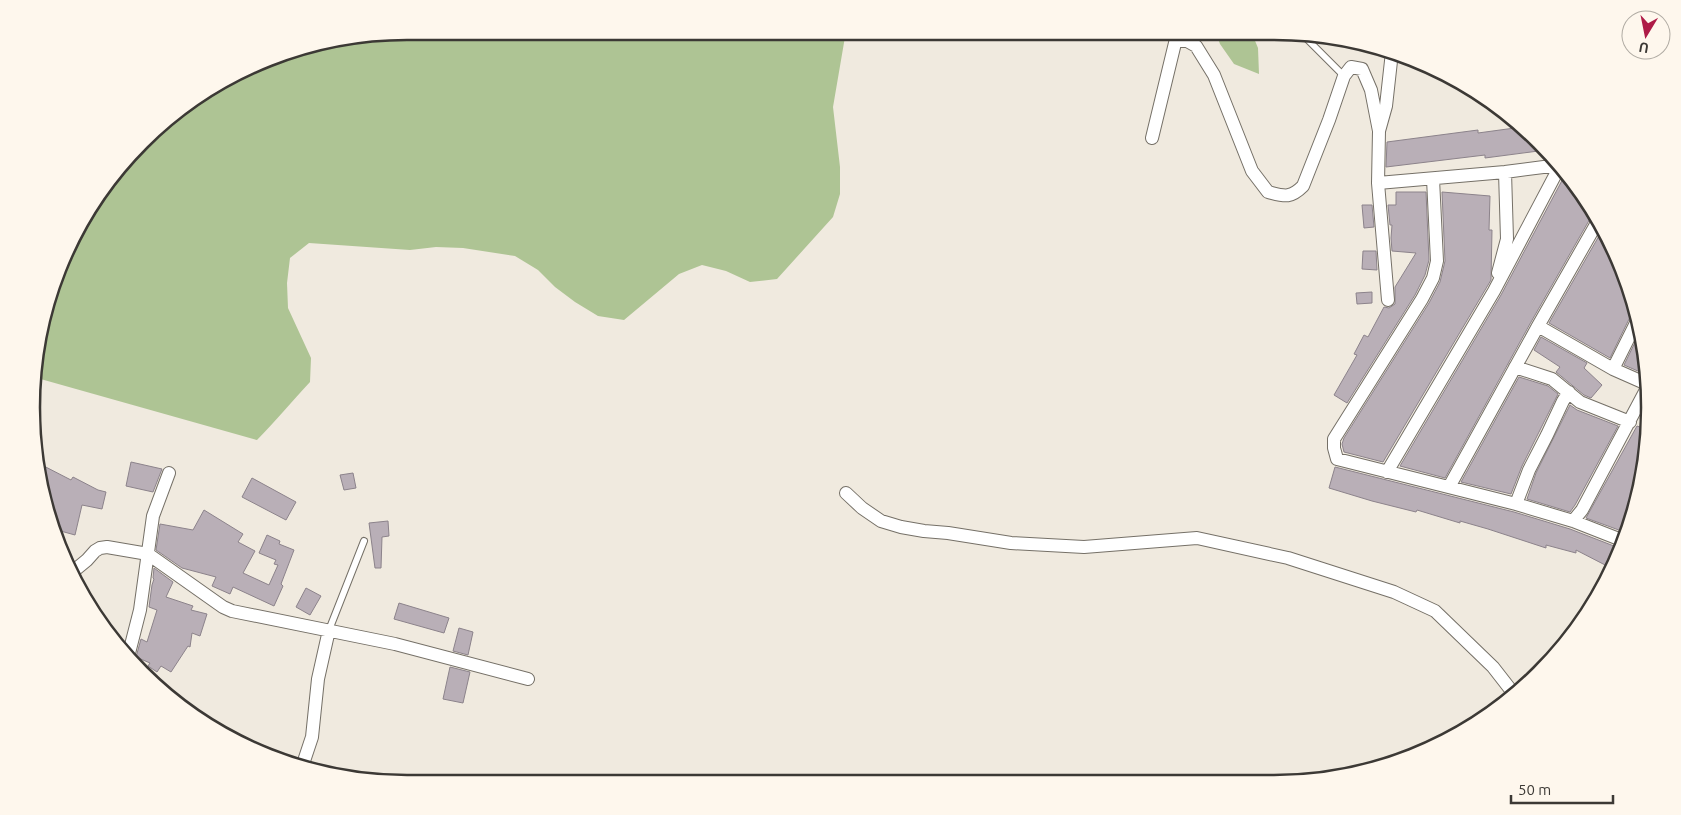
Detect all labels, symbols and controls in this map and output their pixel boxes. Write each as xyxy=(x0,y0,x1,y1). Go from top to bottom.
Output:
north arrow xyxy=(1621,10,1671,60)
text: U xyxy=(1638,39,1650,57)
scale bar xyxy=(1511,772,1614,804)
text: 50 m xyxy=(1518,781,1551,798)

